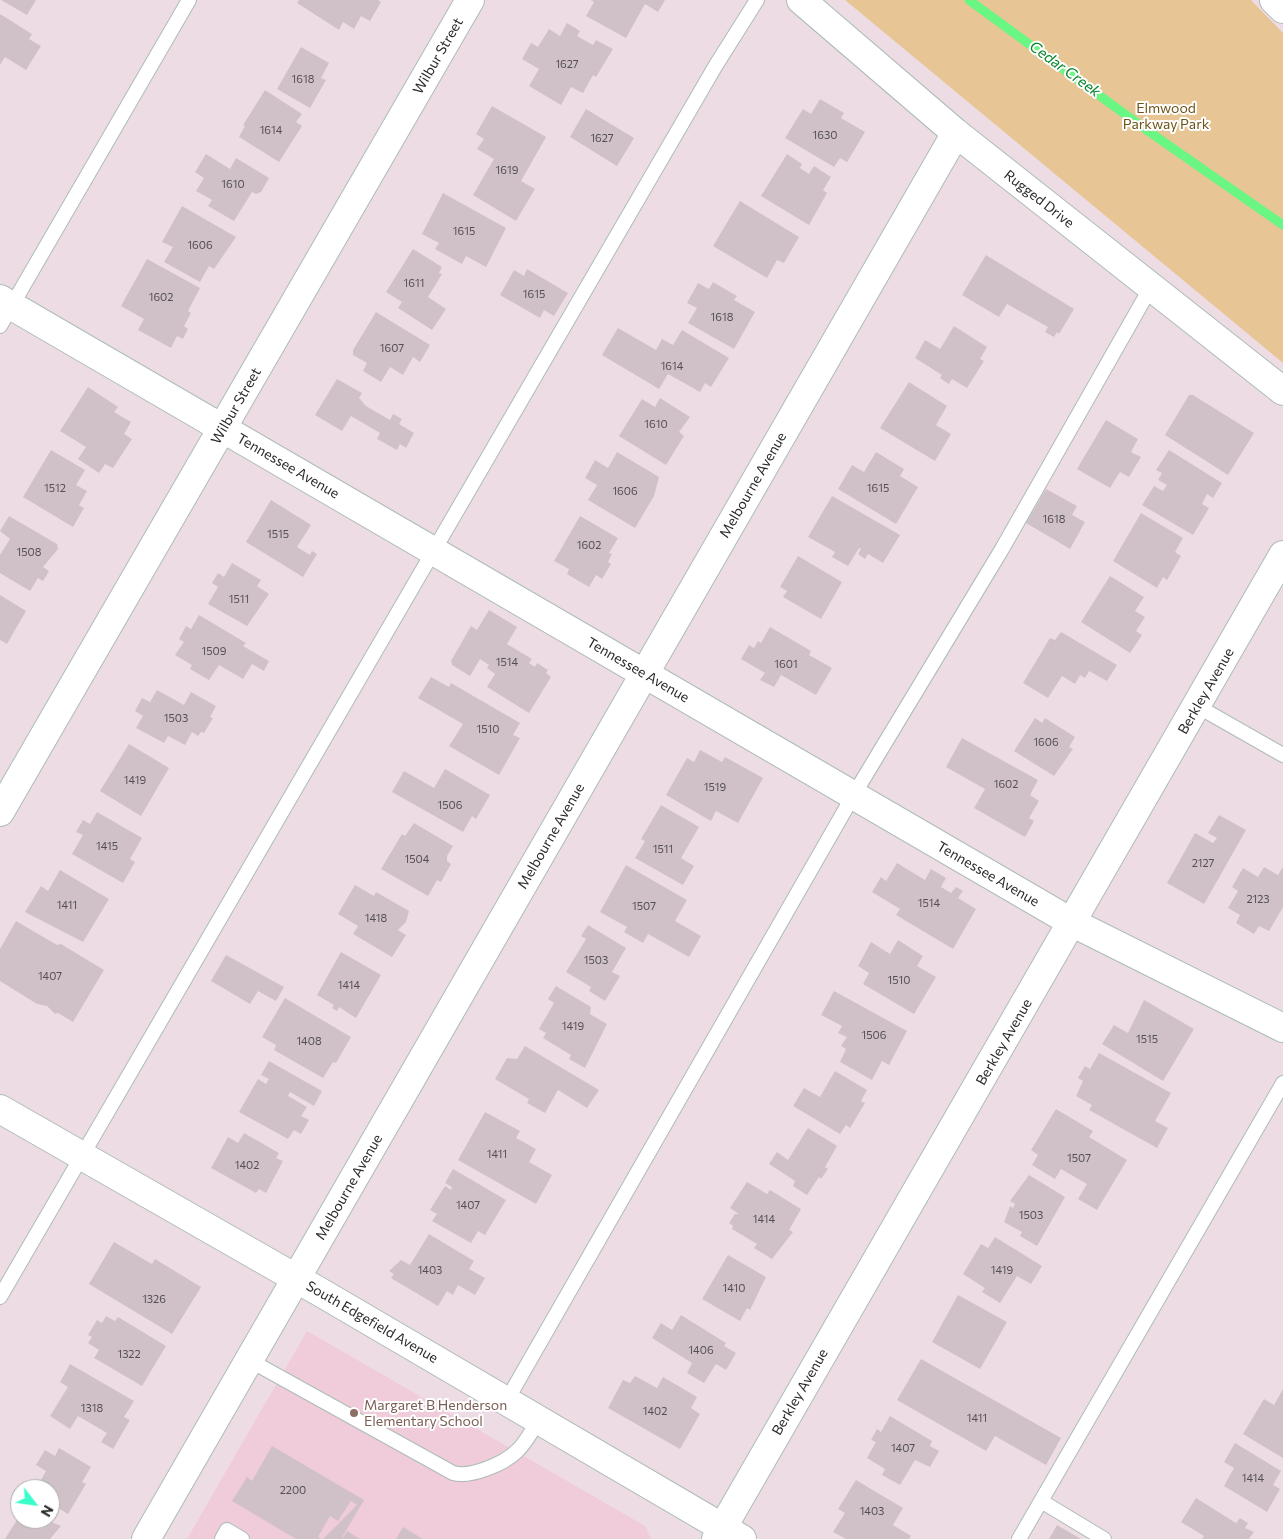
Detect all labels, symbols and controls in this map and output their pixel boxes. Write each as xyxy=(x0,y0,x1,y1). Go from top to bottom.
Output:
street label: Wilbur Street xyxy=(409,15,467,97)
water label: Cedar Creek xyxy=(1026,37,1104,101)
house number: 1627 xyxy=(555,57,579,71)
house number: 1618 xyxy=(292,72,314,86)
park label: Elmwood Parkway Park xyxy=(1123,100,1209,132)
house number: 1614 xyxy=(260,123,282,137)
house number: 1630 xyxy=(813,128,837,142)
house number: 1627 xyxy=(590,131,614,145)
house number: 1619 xyxy=(496,163,518,177)
street label: Rugged Drive xyxy=(1001,166,1077,232)
house number: 1610 xyxy=(221,177,245,191)
house number: 1615 xyxy=(453,224,475,238)
house number: 1606 xyxy=(187,238,213,252)
house number: 1611 xyxy=(404,276,424,290)
house number: 1615 xyxy=(523,287,545,301)
house number: 1602 xyxy=(149,290,173,304)
house number: 1618 xyxy=(711,310,733,324)
house number: 1607 xyxy=(380,341,404,355)
house number: 1614 xyxy=(661,359,683,373)
street label: Wilbur Street xyxy=(207,365,265,447)
house number: 1610 xyxy=(644,417,668,431)
street label: Melbourne Avenue xyxy=(716,429,790,541)
street label: Tennessee Avenue xyxy=(234,430,342,502)
house number: 1512 xyxy=(44,481,66,495)
house number: 1615 xyxy=(867,481,889,495)
house number: 1606 xyxy=(612,484,638,498)
house number: 1618 xyxy=(1043,512,1065,526)
house number: 1515 xyxy=(267,527,289,541)
house number: 1602 xyxy=(577,538,601,552)
house number: 1508 xyxy=(17,545,41,559)
house number: 1511 xyxy=(229,592,249,606)
street label: Tennessee Avenue xyxy=(584,634,692,706)
house number: 1509 xyxy=(202,644,226,658)
street label: Berkley Avenue xyxy=(1174,645,1238,737)
house number: 1514 xyxy=(496,655,518,669)
house number: 1601 xyxy=(774,657,798,671)
house number: 1503 xyxy=(164,711,188,725)
house number: 1510 xyxy=(477,722,499,736)
house number: 1606 xyxy=(1033,735,1059,749)
house number: 1419 xyxy=(124,773,146,787)
house number: 1602 xyxy=(994,777,1018,791)
street label: Melbourne Avenue xyxy=(514,780,588,892)
house number: 1519 xyxy=(704,780,726,794)
house number: 1506 xyxy=(438,798,462,812)
street label: Tennessee Avenue xyxy=(934,838,1042,910)
house number: 1415 xyxy=(96,839,118,853)
house number: 1511 xyxy=(653,842,673,856)
house number: 1504 xyxy=(405,852,429,866)
house number: 2127 xyxy=(1192,856,1214,870)
house number: 2123 xyxy=(1246,892,1270,906)
house number: 1514 xyxy=(918,896,940,910)
house number: 1411 xyxy=(57,898,77,912)
house number: 1507 xyxy=(632,899,656,913)
house number: 1418 xyxy=(365,911,387,925)
house number: 1503 xyxy=(584,953,608,967)
house number: 1407 xyxy=(38,969,62,983)
house number: 1510 xyxy=(888,973,910,987)
house number: 1414 xyxy=(338,978,360,992)
street label: Berkley Avenue xyxy=(972,996,1036,1088)
house number: 1419 xyxy=(562,1019,584,1033)
house number: 1506 xyxy=(862,1028,886,1042)
house number: 1515 xyxy=(1136,1032,1158,1046)
house number: 1408 xyxy=(296,1034,322,1048)
street label: Melbourne Avenue xyxy=(312,1131,386,1243)
house number: 1411 xyxy=(487,1147,507,1161)
house number: 1507 xyxy=(1067,1151,1091,1165)
house number: 1402 xyxy=(235,1158,259,1172)
house number: 1407 xyxy=(456,1198,480,1212)
house number: 1503 xyxy=(1019,1208,1043,1222)
house number: 1414 xyxy=(753,1212,775,1226)
house number: 1403 xyxy=(418,1263,442,1277)
house number: 1419 xyxy=(991,1263,1013,1277)
street label: South Edgefield Avenue xyxy=(303,1277,441,1367)
house number: 1410 xyxy=(723,1281,745,1295)
house number: 1326 xyxy=(142,1292,166,1306)
house number: 1406 xyxy=(688,1343,714,1357)
street label: Berkley Avenue xyxy=(768,1346,832,1438)
house number: 1322 xyxy=(117,1347,141,1361)
place label: Margaret B Henderson Elementary School xyxy=(364,1397,507,1430)
house number: 1318 xyxy=(81,1401,103,1415)
house number: 1402 xyxy=(643,1404,667,1418)
marker: Margaret B Henderson Elementary School xyxy=(348,1407,360,1419)
house number: 1411 xyxy=(967,1411,987,1425)
house number: 1407 xyxy=(891,1441,915,1455)
house number: 1414 xyxy=(1242,1471,1264,1485)
north arrow xyxy=(10,1479,60,1529)
house number: 2200 xyxy=(280,1483,306,1497)
text: N xyxy=(38,1502,58,1520)
house number: 1403 xyxy=(860,1504,884,1518)

